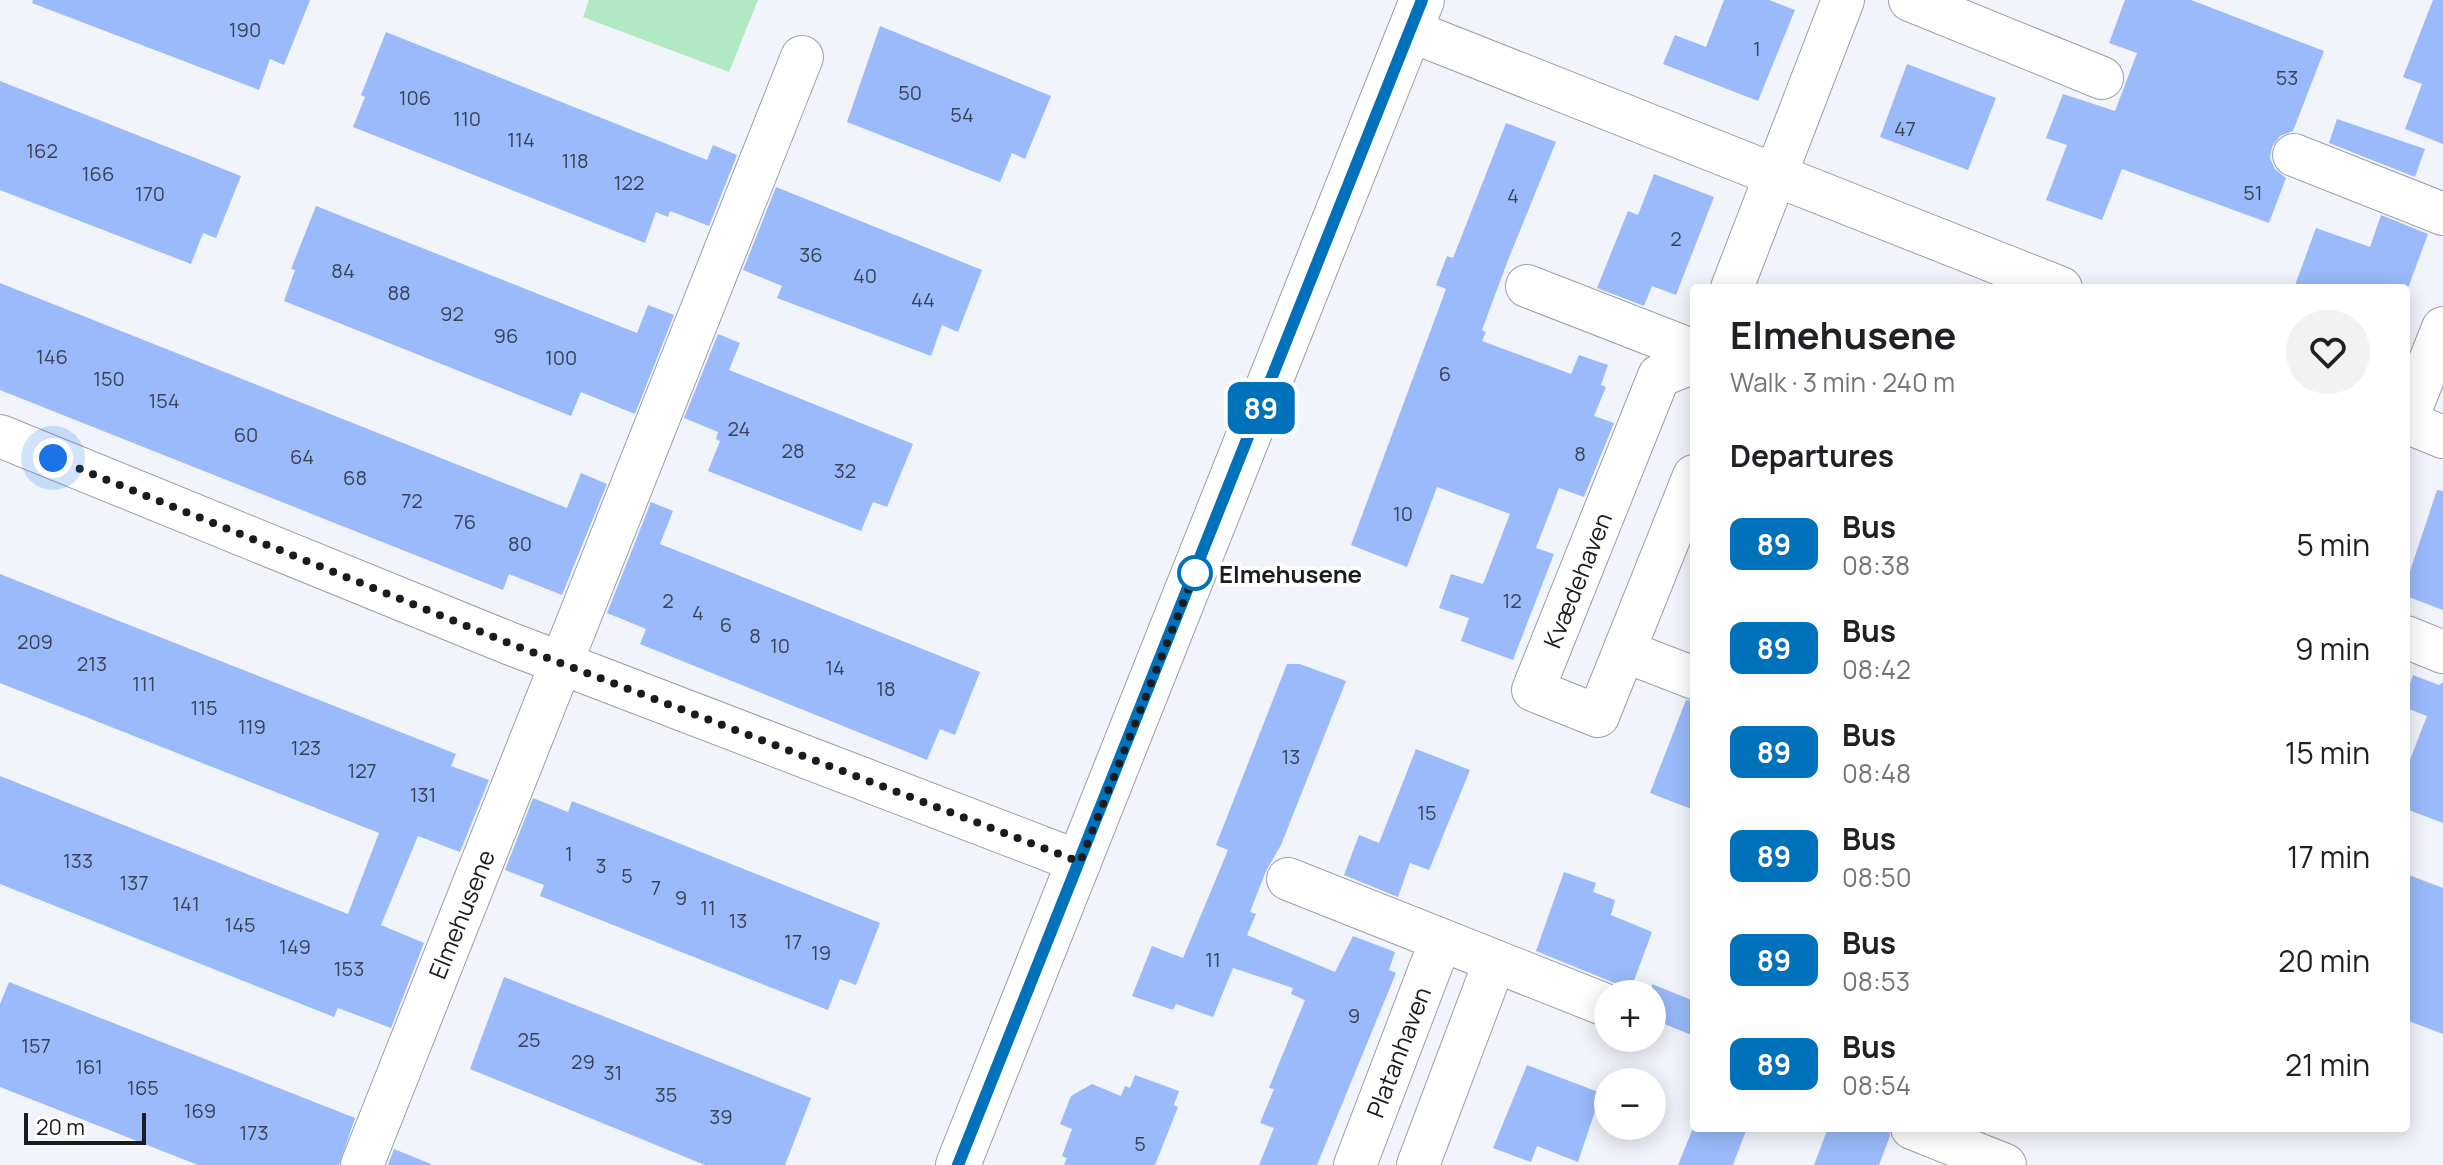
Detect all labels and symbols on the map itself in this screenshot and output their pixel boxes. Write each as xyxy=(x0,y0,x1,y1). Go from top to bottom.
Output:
house number: 190 xyxy=(229,16,261,43)
house number: 1 xyxy=(1753,35,1761,62)
house number: 53 xyxy=(2276,64,2298,91)
house number: 50 xyxy=(898,79,922,106)
house number: 106 xyxy=(399,84,431,111)
house number: 54 xyxy=(950,101,974,128)
house number: 110 xyxy=(453,105,481,132)
house number: 47 xyxy=(1894,115,1916,142)
house number: 114 xyxy=(507,126,535,153)
house number: 162 xyxy=(26,137,58,164)
house number: 118 xyxy=(561,147,589,174)
house number: 166 xyxy=(82,160,114,187)
house number: 122 xyxy=(614,169,644,196)
house number: 51 xyxy=(2243,179,2263,206)
house number: 170 xyxy=(135,180,165,207)
house number: 4 xyxy=(1507,182,1519,209)
house number: 2 xyxy=(1670,225,1682,252)
house number: 36 xyxy=(799,241,823,268)
house number: 84 xyxy=(331,257,355,284)
house number: 40 xyxy=(853,262,877,289)
house number: 88 xyxy=(387,279,411,306)
house number: 44 xyxy=(911,286,935,313)
house number: 92 xyxy=(440,300,464,327)
house number: 96 xyxy=(494,322,518,349)
house number: 146 xyxy=(36,343,68,370)
house number: 100 xyxy=(545,344,577,371)
house number: 6 xyxy=(1439,360,1451,387)
house number: 150 xyxy=(93,365,125,392)
line badge: 89 xyxy=(1225,382,1297,434)
house number: 154 xyxy=(148,387,180,414)
house number: 24 xyxy=(728,415,750,442)
house number: 60 xyxy=(234,421,258,448)
house number: 28 xyxy=(781,437,805,464)
your location xyxy=(33,438,73,478)
house number: 8 xyxy=(1574,440,1586,467)
house number: 64 xyxy=(290,443,314,470)
house number: 32 xyxy=(834,457,856,484)
house number: 68 xyxy=(343,464,367,491)
house number: 72 xyxy=(401,487,423,514)
house number: 10 xyxy=(1393,500,1413,527)
street label: Kvædehaven xyxy=(1535,507,1619,653)
house number: 76 xyxy=(454,508,476,535)
house number: 80 xyxy=(508,530,532,557)
marker: Elmehusene xyxy=(1178,556,1212,590)
place label: Elmehusene xyxy=(1219,557,1362,590)
house number: 2 xyxy=(662,587,674,614)
house number: 12 xyxy=(1502,587,1522,614)
house number: 4 xyxy=(692,599,704,626)
house number: 6 xyxy=(720,611,732,638)
house number: 8 xyxy=(749,622,761,649)
house number: 209 xyxy=(17,628,53,655)
house number: 10 xyxy=(770,632,790,659)
house number: 213 xyxy=(77,650,107,677)
house number: 14 xyxy=(825,654,845,681)
house number: 111 xyxy=(132,670,156,697)
house number: 18 xyxy=(876,675,896,702)
house number: 115 xyxy=(190,694,218,721)
house number: 119 xyxy=(238,713,266,740)
house number: 123 xyxy=(291,734,321,761)
house number: 13 xyxy=(1282,743,1300,770)
house number: 127 xyxy=(347,757,377,784)
house number: 131 xyxy=(410,781,436,808)
house number: 15 xyxy=(1417,799,1437,826)
house number: 1 xyxy=(565,840,573,867)
street label: Elmehusene xyxy=(420,845,502,983)
house number: 133 xyxy=(63,847,93,874)
house number: 3 xyxy=(595,852,607,879)
house number: 5 xyxy=(621,862,633,889)
house number: 137 xyxy=(120,869,148,896)
house number: 7 xyxy=(651,874,661,901)
house number: 9 xyxy=(675,884,687,911)
house number: 141 xyxy=(172,890,200,917)
house number: 11 xyxy=(700,894,716,921)
house number: 13 xyxy=(729,907,747,934)
house number: 145 xyxy=(224,911,256,938)
house number: 17 xyxy=(784,928,802,955)
house number: 149 xyxy=(279,933,311,960)
house number: 19 xyxy=(811,939,831,966)
house number: 11 xyxy=(1205,946,1221,973)
house number: 153 xyxy=(334,955,364,982)
street label: Platanhaven xyxy=(1358,982,1438,1122)
house number: 9 xyxy=(1348,1002,1360,1029)
house number: 25 xyxy=(518,1026,540,1053)
house number: 157 xyxy=(21,1032,51,1059)
house number: 29 xyxy=(571,1048,595,1075)
house number: 161 xyxy=(75,1053,103,1080)
house number: 31 xyxy=(604,1059,622,1086)
house number: 165 xyxy=(127,1074,159,1101)
house number: 35 xyxy=(655,1081,677,1108)
house number: 169 xyxy=(184,1097,216,1124)
house number: 39 xyxy=(709,1103,733,1130)
scale bar xyxy=(24,1109,146,1145)
house number: 173 xyxy=(240,1119,268,1146)
house number: 5 xyxy=(1134,1130,1146,1157)

